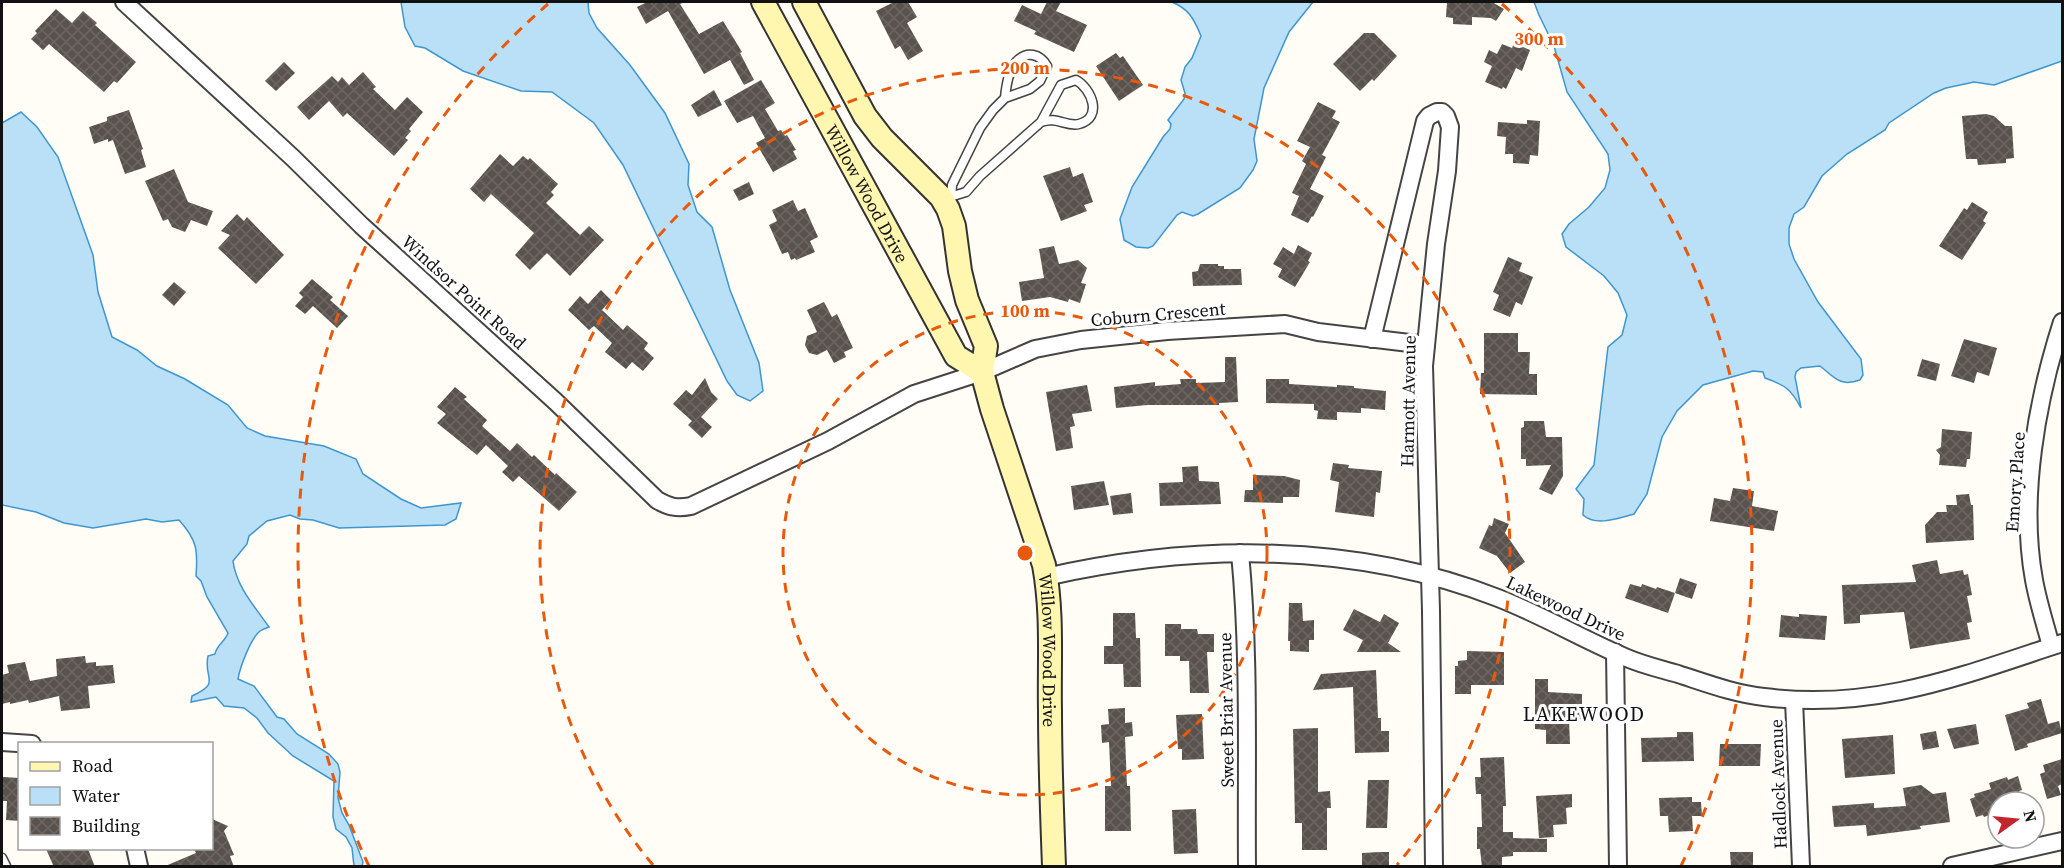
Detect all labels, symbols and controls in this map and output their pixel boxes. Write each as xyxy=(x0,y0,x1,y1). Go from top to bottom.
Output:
text: 300 m xyxy=(1514,26,1564,51)
text: 200 m xyxy=(1000,55,1050,80)
street label: Willow Wood Drive xyxy=(820,120,915,267)
street label: Windsor Point Road xyxy=(396,229,532,355)
street label: Coburn Crescent xyxy=(1090,296,1226,332)
text: 100 m xyxy=(1000,298,1050,323)
street label: Harmott Avenue xyxy=(1394,335,1422,467)
street label: Emory Place xyxy=(1999,431,2031,533)
centre of rings xyxy=(1015,543,1035,563)
street label: Lakewood Drive xyxy=(1502,569,1630,647)
street label: Willow Wood Drive xyxy=(1033,572,1063,727)
street label: Sweet Briar Avenue xyxy=(1212,632,1240,788)
district label: LAKEWOOD xyxy=(1523,700,1645,728)
street label: Hadlock Avenue xyxy=(1763,719,1793,849)
legend xyxy=(18,742,213,850)
text: Road xyxy=(72,753,113,778)
text: Water xyxy=(72,783,120,808)
north arrow xyxy=(1986,790,2046,850)
text: N xyxy=(2018,808,2043,825)
text: Building xyxy=(72,813,140,838)

